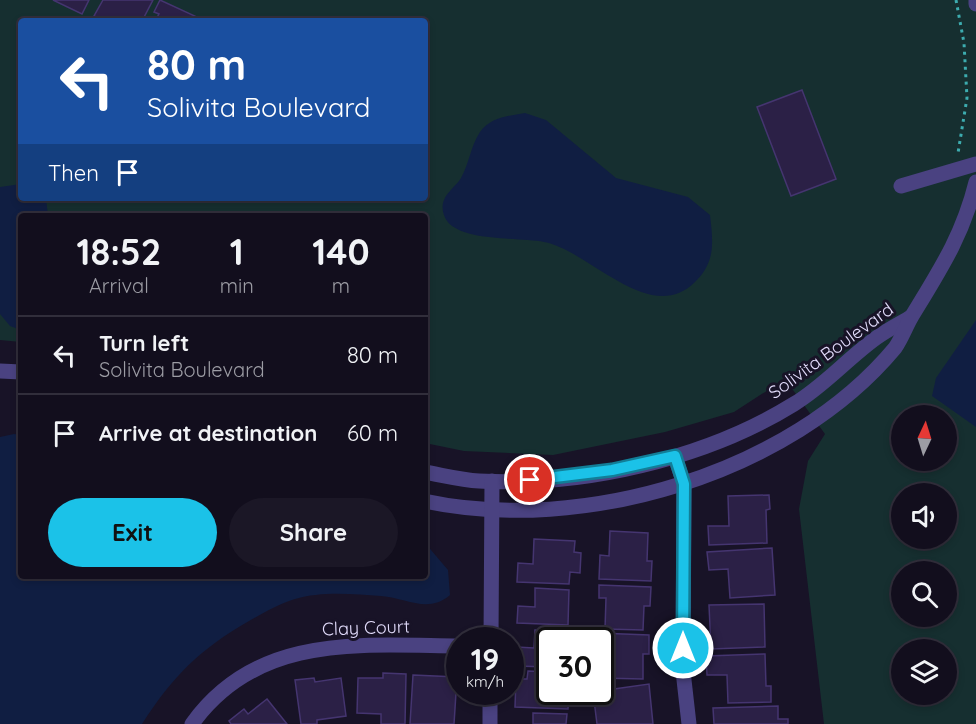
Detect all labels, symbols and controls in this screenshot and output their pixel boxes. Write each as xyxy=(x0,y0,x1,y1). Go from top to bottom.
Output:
text: 80 m xyxy=(147,38,246,91)
icon: left xyxy=(48,42,126,120)
text: Solivita Boulevard xyxy=(147,90,370,124)
icon: arrive xyxy=(111,156,144,189)
text: Then xyxy=(48,159,99,187)
text: 18:52 xyxy=(76,229,161,274)
text: 1 xyxy=(230,229,244,274)
text: 140 xyxy=(312,229,370,274)
text: Arrival xyxy=(89,273,149,298)
text: min xyxy=(220,273,254,298)
text: m xyxy=(332,273,350,298)
street label: Solivita Boulevard xyxy=(764,298,898,404)
text: Turn left xyxy=(99,329,189,357)
icon: left xyxy=(48,339,81,372)
text: 80 m xyxy=(347,341,398,369)
text: Solivita Boulevard xyxy=(99,357,265,382)
north arrow xyxy=(891,405,957,471)
map controls xyxy=(891,405,957,705)
icon: arrive xyxy=(48,417,81,450)
text: Arrive at destination xyxy=(99,419,317,447)
text: 60 m xyxy=(347,419,398,447)
pin xyxy=(504,454,555,505)
icon: arrive xyxy=(513,463,546,496)
button: sound xyxy=(891,483,957,549)
button: Exit xyxy=(48,498,217,567)
button: Share xyxy=(229,498,398,567)
button: search xyxy=(891,561,957,627)
street label: Clay Court xyxy=(322,614,410,641)
position arrow xyxy=(651,616,715,680)
speed limit sign: 30 xyxy=(536,627,614,705)
button: layers xyxy=(891,639,957,705)
text: 19 xyxy=(471,640,499,678)
text: km/h xyxy=(466,672,504,691)

